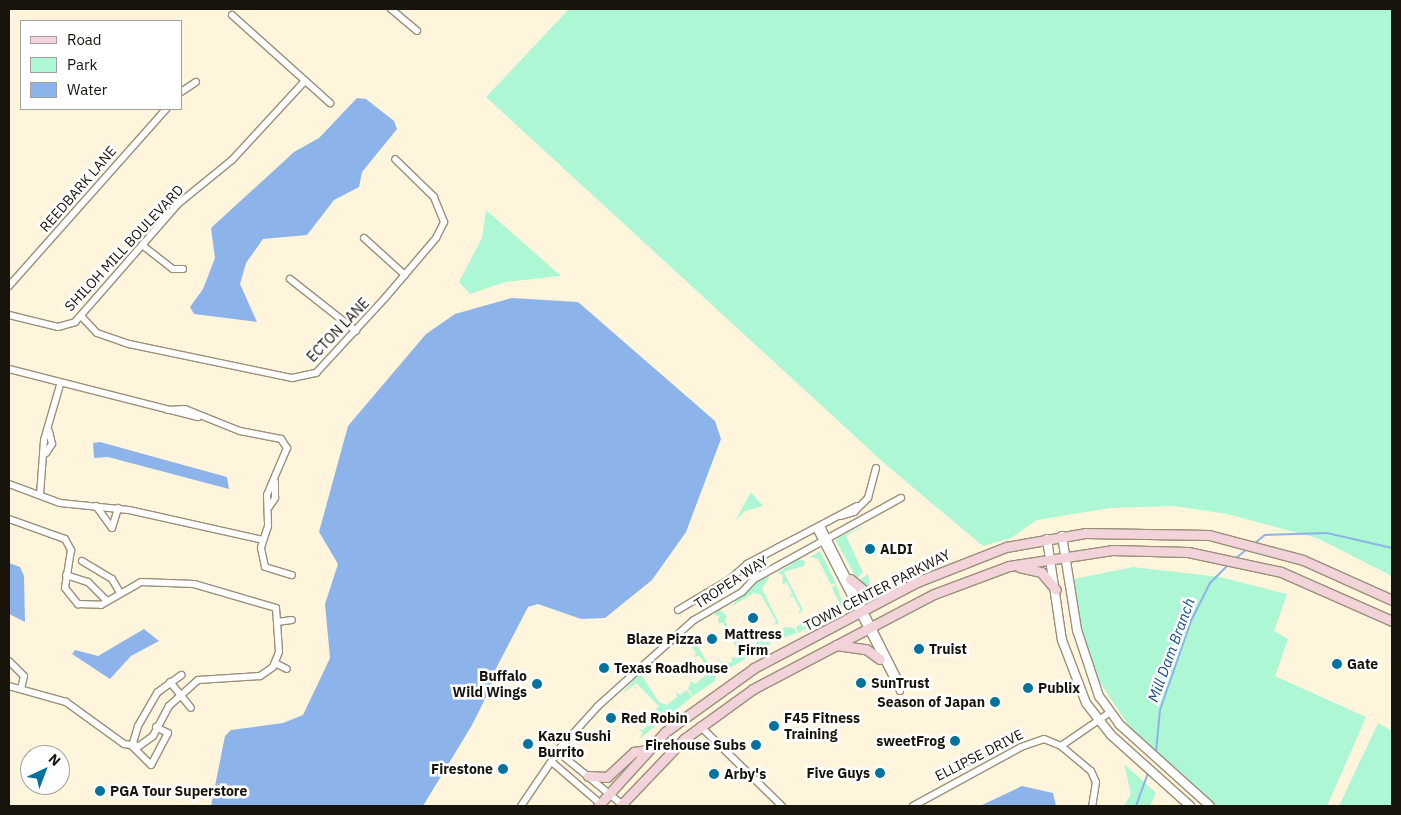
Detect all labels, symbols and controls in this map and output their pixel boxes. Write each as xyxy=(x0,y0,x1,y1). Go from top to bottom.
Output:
legend xyxy=(20,20,182,110)
text: Road xyxy=(67,30,102,49)
text: Park xyxy=(67,55,97,74)
text: Water xyxy=(67,80,107,99)
street label: REEDBARK LANE xyxy=(36,143,120,235)
street label: SHILOH MILL BOULEVARD xyxy=(61,181,187,315)
street label: ECTON LANE xyxy=(303,295,373,365)
place label: ALDI xyxy=(880,541,913,557)
marker: ALDI xyxy=(864,543,876,555)
street label: TOWN CENTER PARKWAY xyxy=(801,546,953,634)
street label: TROPEA WAY xyxy=(691,552,771,612)
water label: Mill Dam Branch xyxy=(1144,595,1198,705)
marker: Mattress Firm xyxy=(747,612,759,624)
place label: Mattress Firm xyxy=(724,626,782,658)
place label: Blaze Pizza xyxy=(627,631,702,647)
marker: Blaze Pizza xyxy=(706,633,718,645)
place label: Truist xyxy=(929,641,967,657)
marker: Truist xyxy=(913,643,925,655)
place label: Gate xyxy=(1347,656,1378,672)
marker: Gate xyxy=(1331,658,1343,670)
place label: Texas Roadhouse xyxy=(614,660,728,676)
marker: Texas Roadhouse xyxy=(598,662,610,674)
place label: Buffalo Wild Wings xyxy=(453,668,527,700)
place label: SunTrust xyxy=(871,675,930,691)
marker: SunTrust xyxy=(855,677,867,689)
marker: Buffalo Wild Wings xyxy=(531,678,543,690)
place label: Publix xyxy=(1038,680,1080,696)
marker: Publix xyxy=(1022,682,1034,694)
place label: Season of Japan xyxy=(877,694,985,710)
marker: Season of Japan xyxy=(989,696,1001,708)
place label: Red Robin xyxy=(621,710,688,726)
place label: F45 Fitness Training xyxy=(784,710,860,742)
marker: Red Robin xyxy=(605,712,617,724)
marker: F45 Fitness Training xyxy=(768,720,780,732)
street label: ELLIPSE DRIVE xyxy=(932,726,1026,784)
place label: Kazu Sushi Burrito xyxy=(538,728,611,760)
place label: sweetFrog xyxy=(876,733,945,749)
marker: sweetFrog xyxy=(949,735,961,747)
place label: Firehouse Subs xyxy=(645,737,746,753)
marker: Kazu Sushi Burrito xyxy=(522,738,534,750)
marker: Firehouse Subs xyxy=(750,739,762,751)
north arrow xyxy=(20,745,70,795)
text: N xyxy=(45,750,64,770)
place label: Firestone xyxy=(431,761,493,777)
marker: Firestone xyxy=(497,763,509,775)
place label: Five Guys xyxy=(806,765,870,781)
place label: Arby's xyxy=(724,766,766,782)
marker: Five Guys xyxy=(874,767,886,779)
marker: Arby's xyxy=(708,768,720,780)
place label: PGA Tour Superstore xyxy=(110,783,247,799)
marker: PGA Tour Superstore xyxy=(94,785,106,797)

